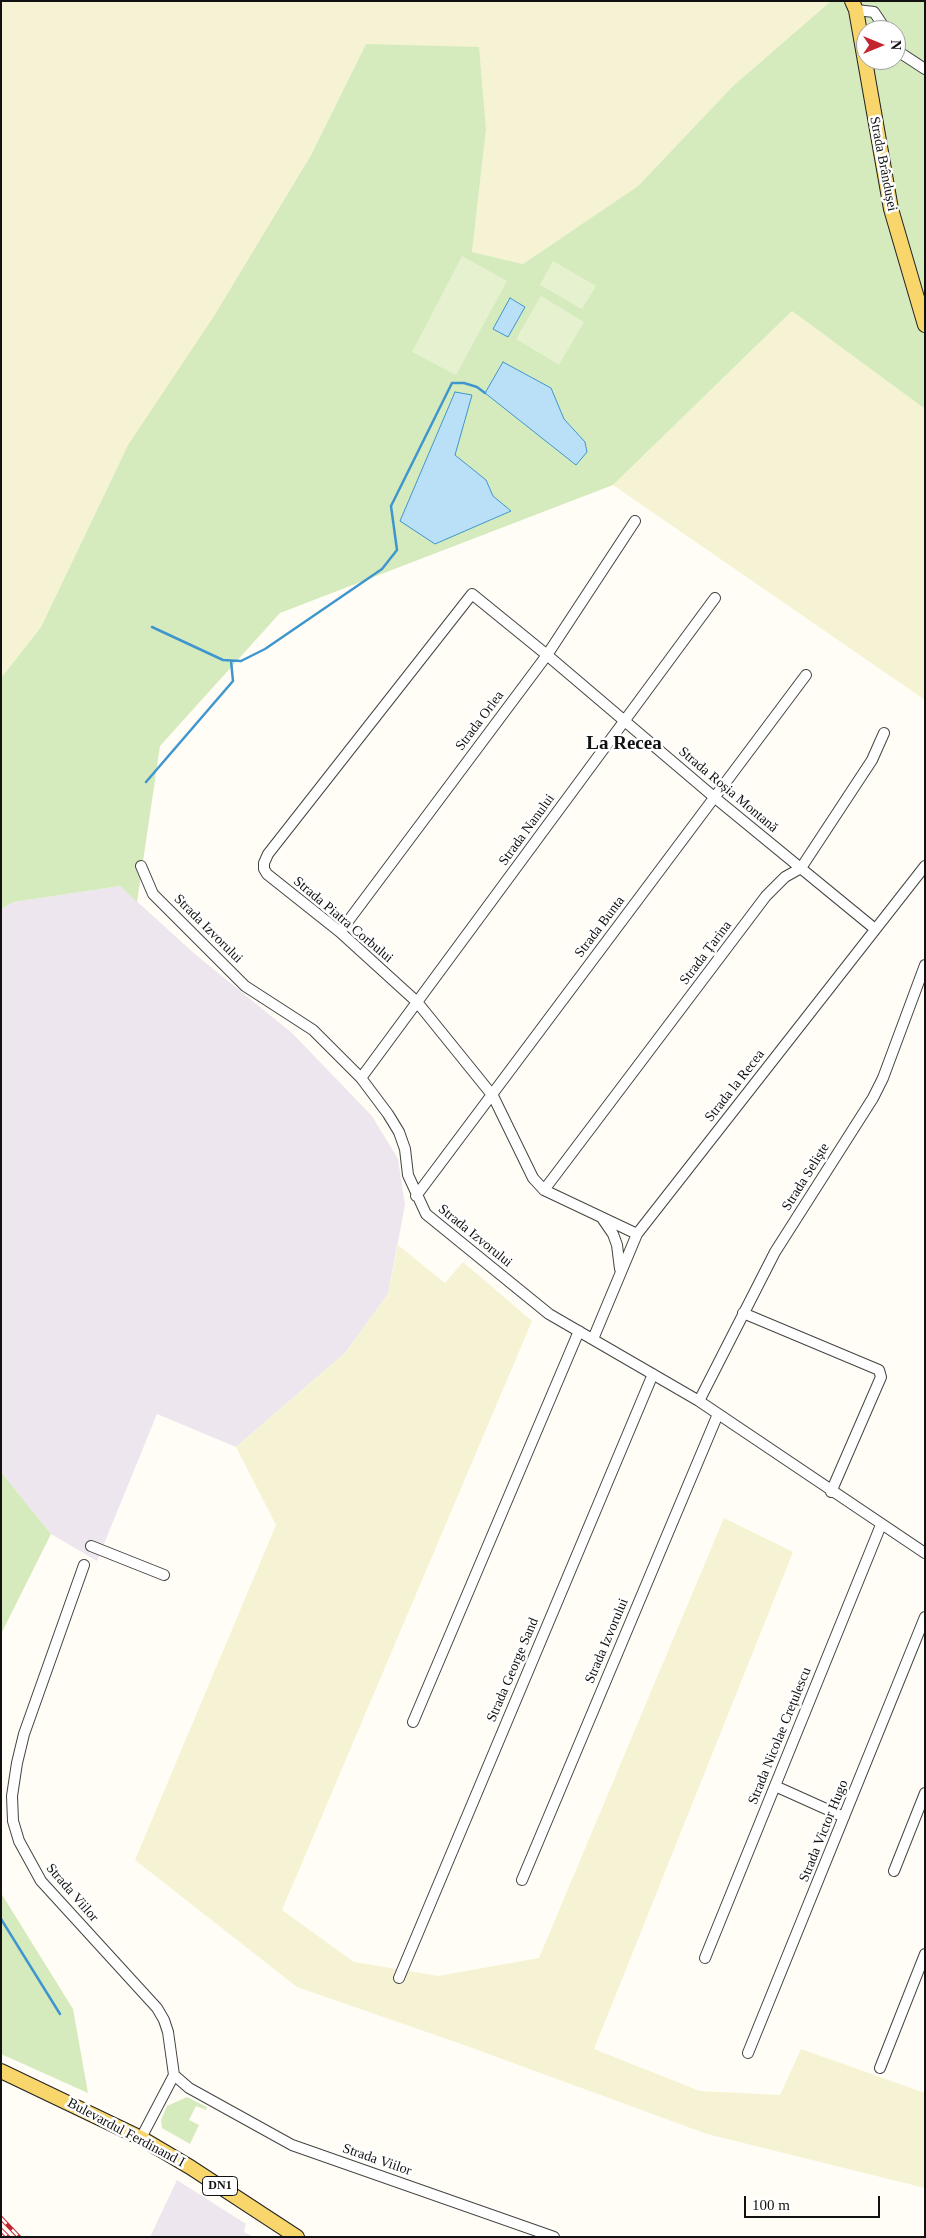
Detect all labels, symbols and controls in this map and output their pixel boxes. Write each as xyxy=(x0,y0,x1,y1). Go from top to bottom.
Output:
north arrow xyxy=(856,20,906,70)
text: N xyxy=(888,40,903,50)
street label: Strada Brândușei xyxy=(866,115,900,213)
street label: Strada Orlea xyxy=(452,688,508,754)
district label: La Recea xyxy=(586,733,662,755)
street label: Strada Roșia Montană xyxy=(675,744,781,836)
street label: Strada Nanului xyxy=(495,791,559,869)
street label: Strada Piatra Corbului xyxy=(290,873,396,967)
street label: Strada Izvorului xyxy=(170,891,246,967)
street label: Strada Bunta xyxy=(571,893,629,961)
street label: Strada Țarina xyxy=(676,918,736,988)
street label: Strada la Recea xyxy=(702,1047,768,1125)
street label: Strada Seliște xyxy=(779,1140,833,1214)
street label: Strada Izvorului xyxy=(435,1201,515,1271)
street label: Strada Izvorului xyxy=(582,1596,632,1686)
street label: Strada George Sand xyxy=(483,1615,543,1725)
street label: Strada Nicolae Crețulescu xyxy=(745,1665,815,1807)
street label: Strada Victor Hugo xyxy=(796,1777,852,1885)
street label: Strada Viilor xyxy=(42,1860,102,1926)
street label: Bulevardul Ferdinand I xyxy=(64,2095,188,2171)
street label: Strada Viilor xyxy=(340,2140,414,2180)
road number: DN1 xyxy=(202,2176,238,2196)
scale bar xyxy=(746,2186,882,2218)
text: 100 m xyxy=(752,2197,790,2213)

